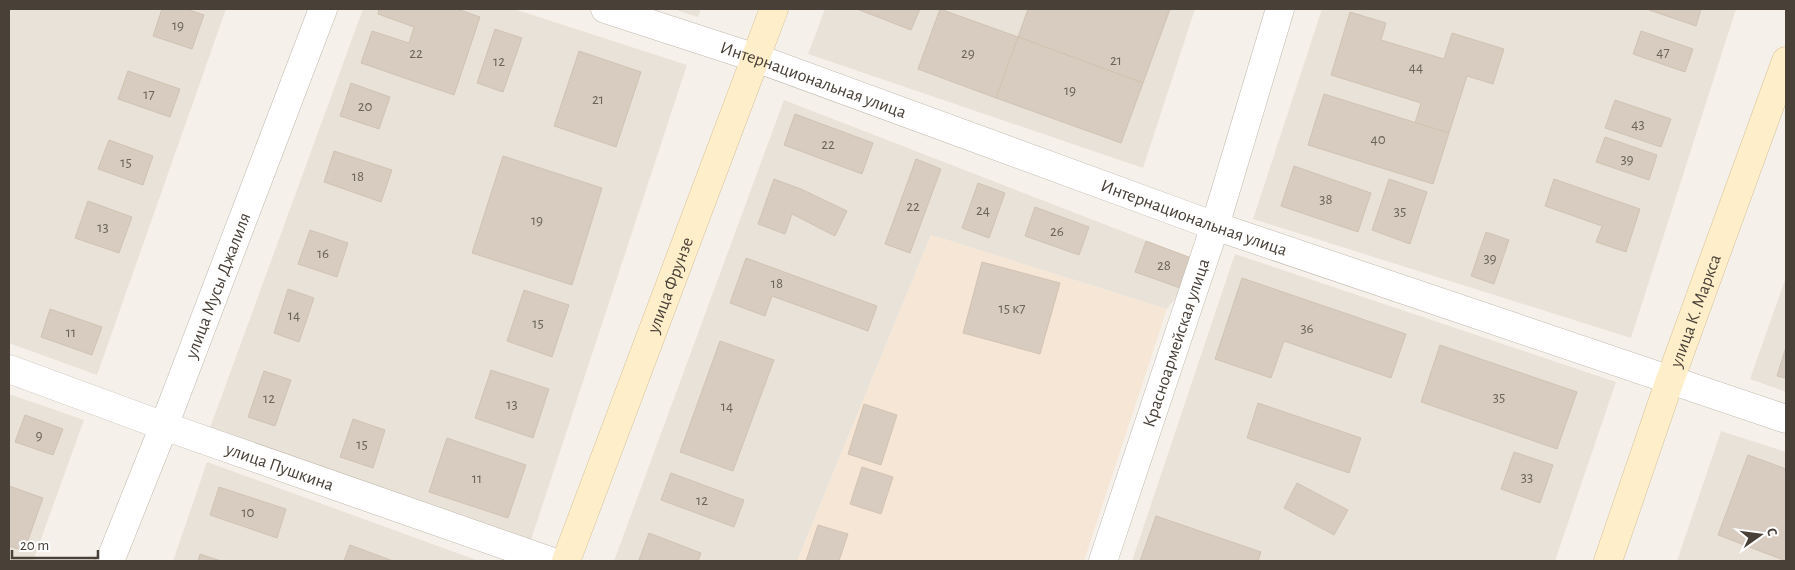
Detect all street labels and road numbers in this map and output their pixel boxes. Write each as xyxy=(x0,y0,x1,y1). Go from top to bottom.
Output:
street label: Интернациональная улица xyxy=(718,39,909,122)
street label: Интернациональная улица xyxy=(1098,177,1289,260)
street label: улица Мусы Джалиля xyxy=(182,210,255,362)
street label: улица Фрунзе xyxy=(644,235,697,337)
street label: улица К. Маркса xyxy=(1667,252,1725,371)
street label: Красноармейская улица xyxy=(1140,257,1213,430)
street label: улица Пушкина xyxy=(222,440,336,495)

